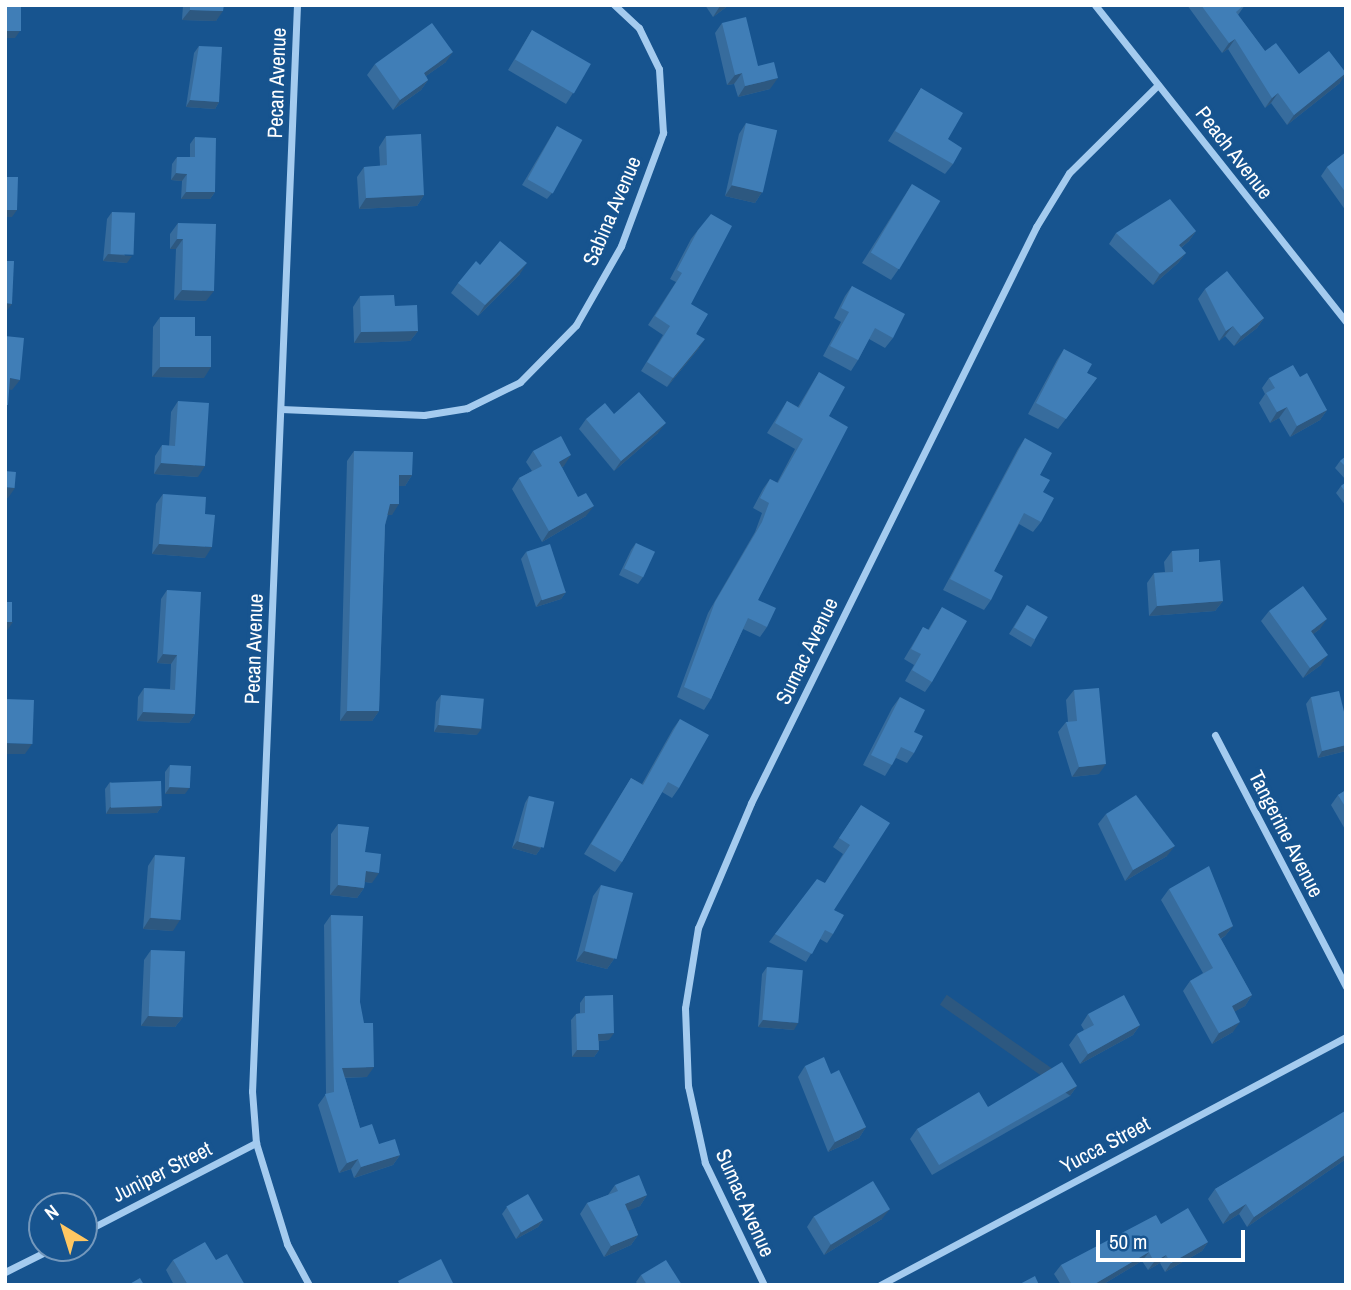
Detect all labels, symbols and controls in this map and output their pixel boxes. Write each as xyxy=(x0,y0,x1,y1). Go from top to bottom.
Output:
street label: Pecan Avenue xyxy=(262,27,292,139)
street label: Peach Avenue xyxy=(1190,101,1278,205)
street label: Sabina Avenue xyxy=(577,152,647,270)
street label: Pecan Avenue xyxy=(239,593,269,705)
street label: Sumac Avenue xyxy=(770,593,844,709)
street label: Tangerine Avenue xyxy=(1243,766,1329,902)
street label: Yucca Street xyxy=(1056,1111,1154,1179)
street label: Juniper Street xyxy=(108,1136,216,1208)
street label: Sumac Avenue xyxy=(710,1145,780,1261)
north arrow xyxy=(28,1192,98,1262)
text: N xyxy=(39,1198,64,1226)
scale bar xyxy=(1099,1216,1248,1260)
text: 50 m xyxy=(1109,1227,1147,1256)

